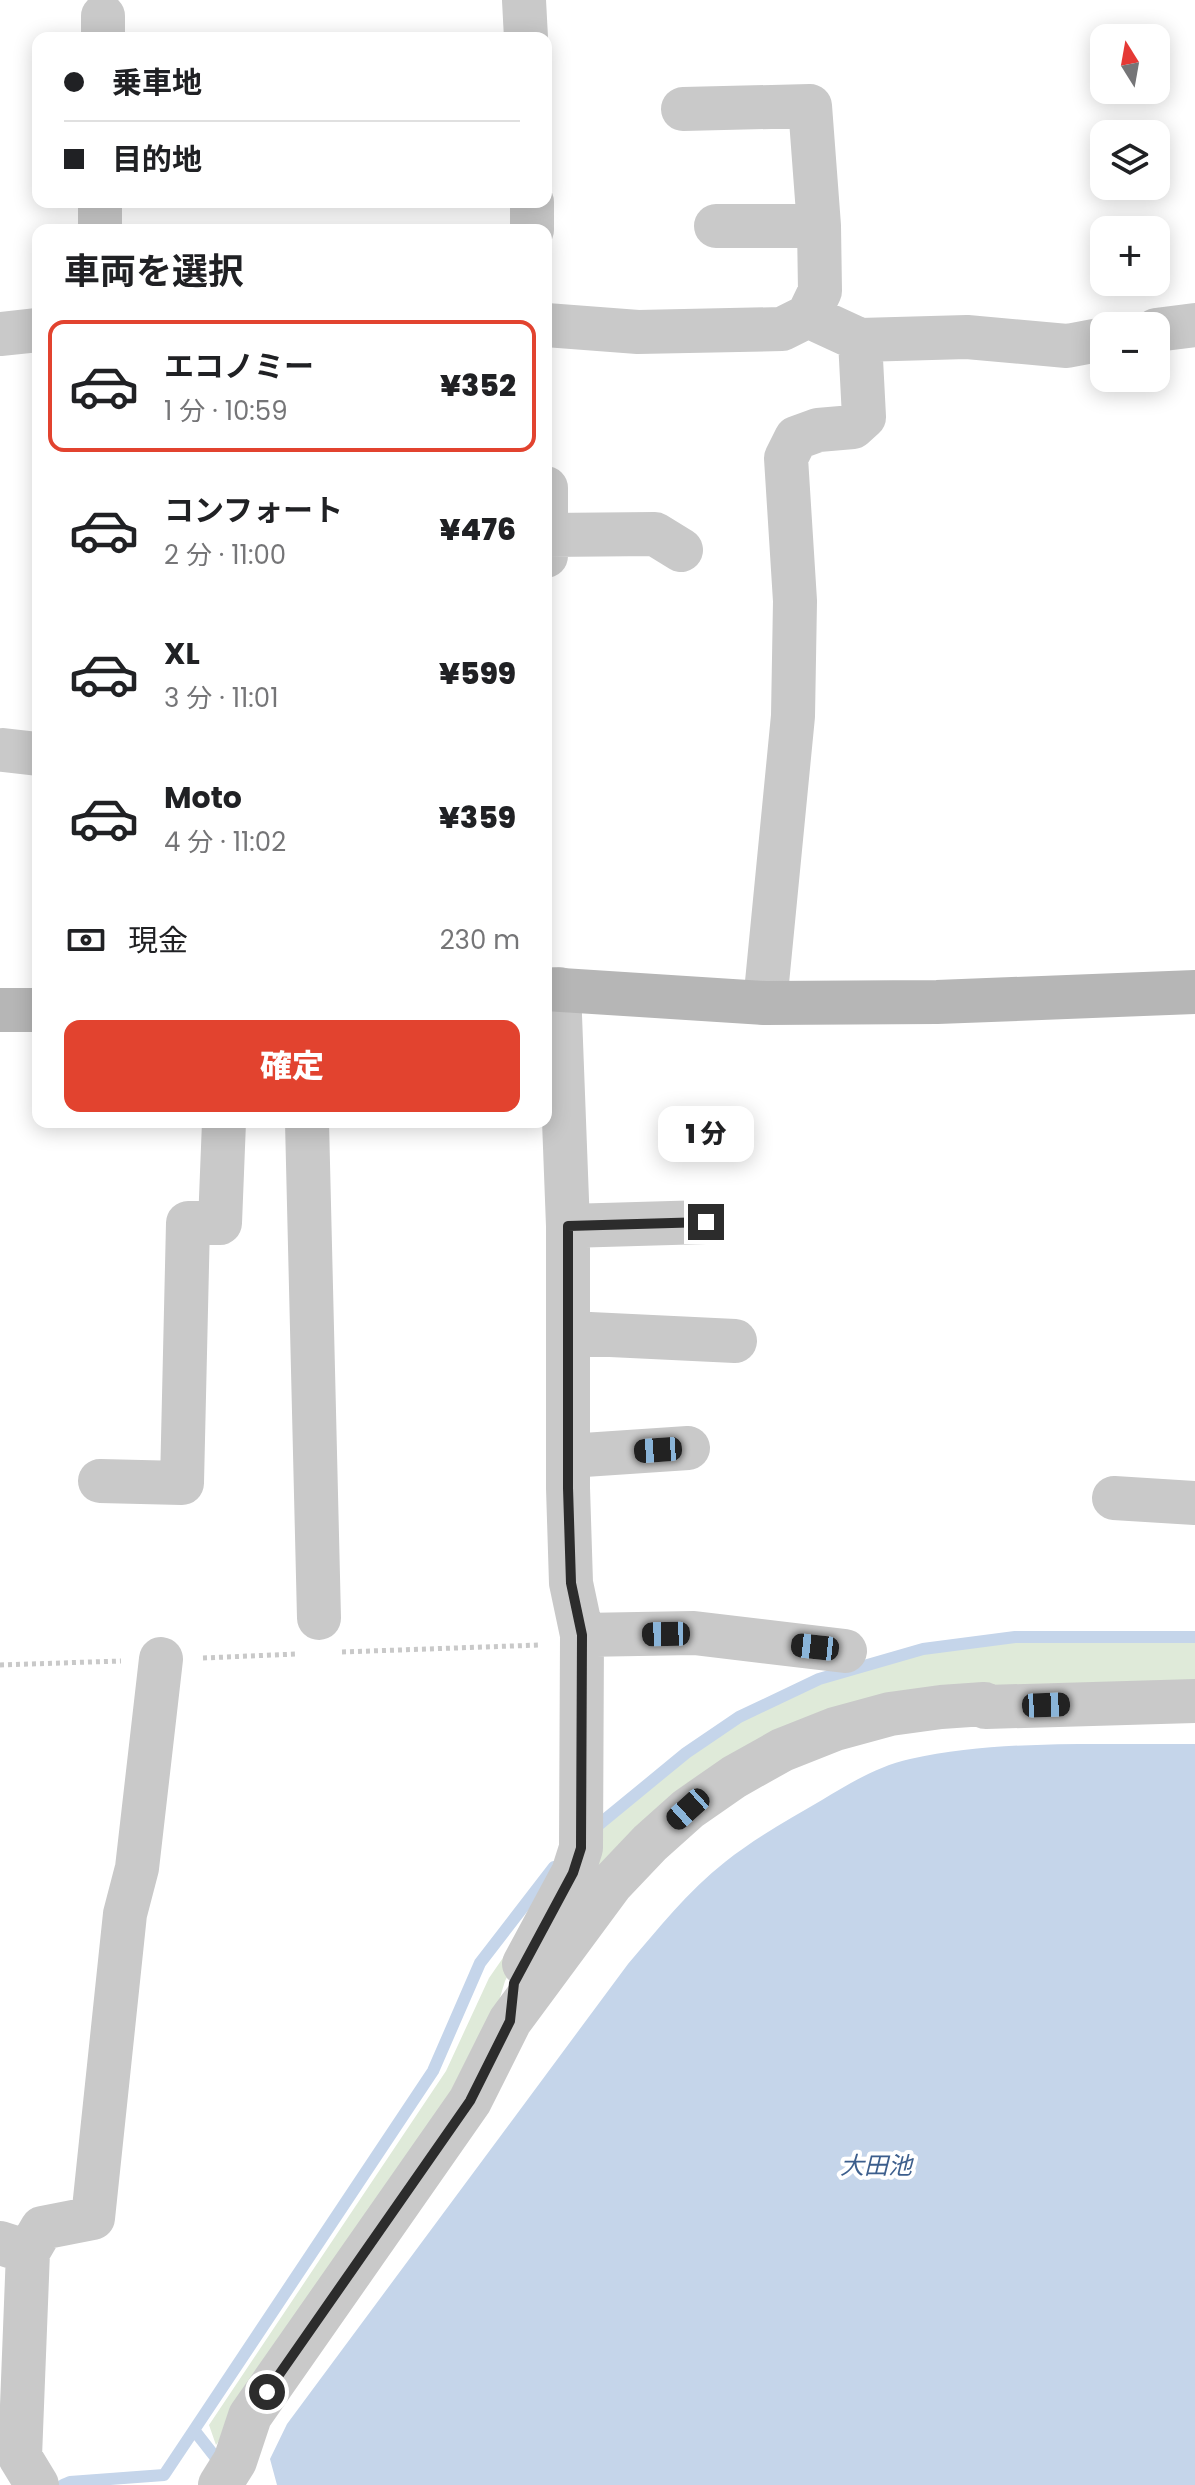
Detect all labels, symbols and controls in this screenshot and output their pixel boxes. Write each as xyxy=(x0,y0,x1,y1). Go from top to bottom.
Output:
north arrow xyxy=(1090,24,1170,104)
map controls xyxy=(1090,24,1170,392)
text: 乗車地 xyxy=(112,61,202,104)
button: layers xyxy=(1090,120,1170,200)
text: 目的地 xyxy=(112,138,202,181)
button: + xyxy=(1090,216,1170,296)
text: 車両を選択 xyxy=(64,246,244,297)
button: − xyxy=(1090,312,1170,392)
text: エコノミー xyxy=(164,345,314,388)
icon: car xyxy=(68,350,140,422)
text: ¥352 xyxy=(440,364,516,407)
text: 1 分 · 10:59 xyxy=(164,393,288,429)
text: コンフォート xyxy=(164,489,343,532)
icon: car xyxy=(68,494,140,566)
text: ¥476 xyxy=(440,508,516,551)
text: 2 分 · 11:00 xyxy=(164,537,286,573)
text: XL xyxy=(164,632,200,675)
icon: car xyxy=(68,638,140,710)
text: ¥599 xyxy=(439,652,516,695)
text: 3 分 · 11:01 xyxy=(164,680,278,716)
text: Moto xyxy=(164,776,242,819)
icon: car xyxy=(68,782,140,854)
text: ¥359 xyxy=(439,796,516,839)
text: 4 分 · 11:02 xyxy=(164,824,286,860)
icon: cash xyxy=(64,918,108,962)
text: 現金 xyxy=(128,919,188,962)
text: 230 m xyxy=(440,922,520,958)
button: 確定 xyxy=(64,1020,520,1112)
callout: 1 分 xyxy=(658,1106,754,1162)
text: 1 分 xyxy=(685,1116,727,1152)
route end xyxy=(688,1204,724,1240)
car xyxy=(633,1436,683,1464)
car xyxy=(642,1622,690,1646)
car xyxy=(790,1633,840,1661)
car xyxy=(1022,1692,1070,1718)
car xyxy=(662,1784,714,1834)
water label: 大田池 xyxy=(840,2149,914,2182)
route start xyxy=(249,2374,285,2410)

